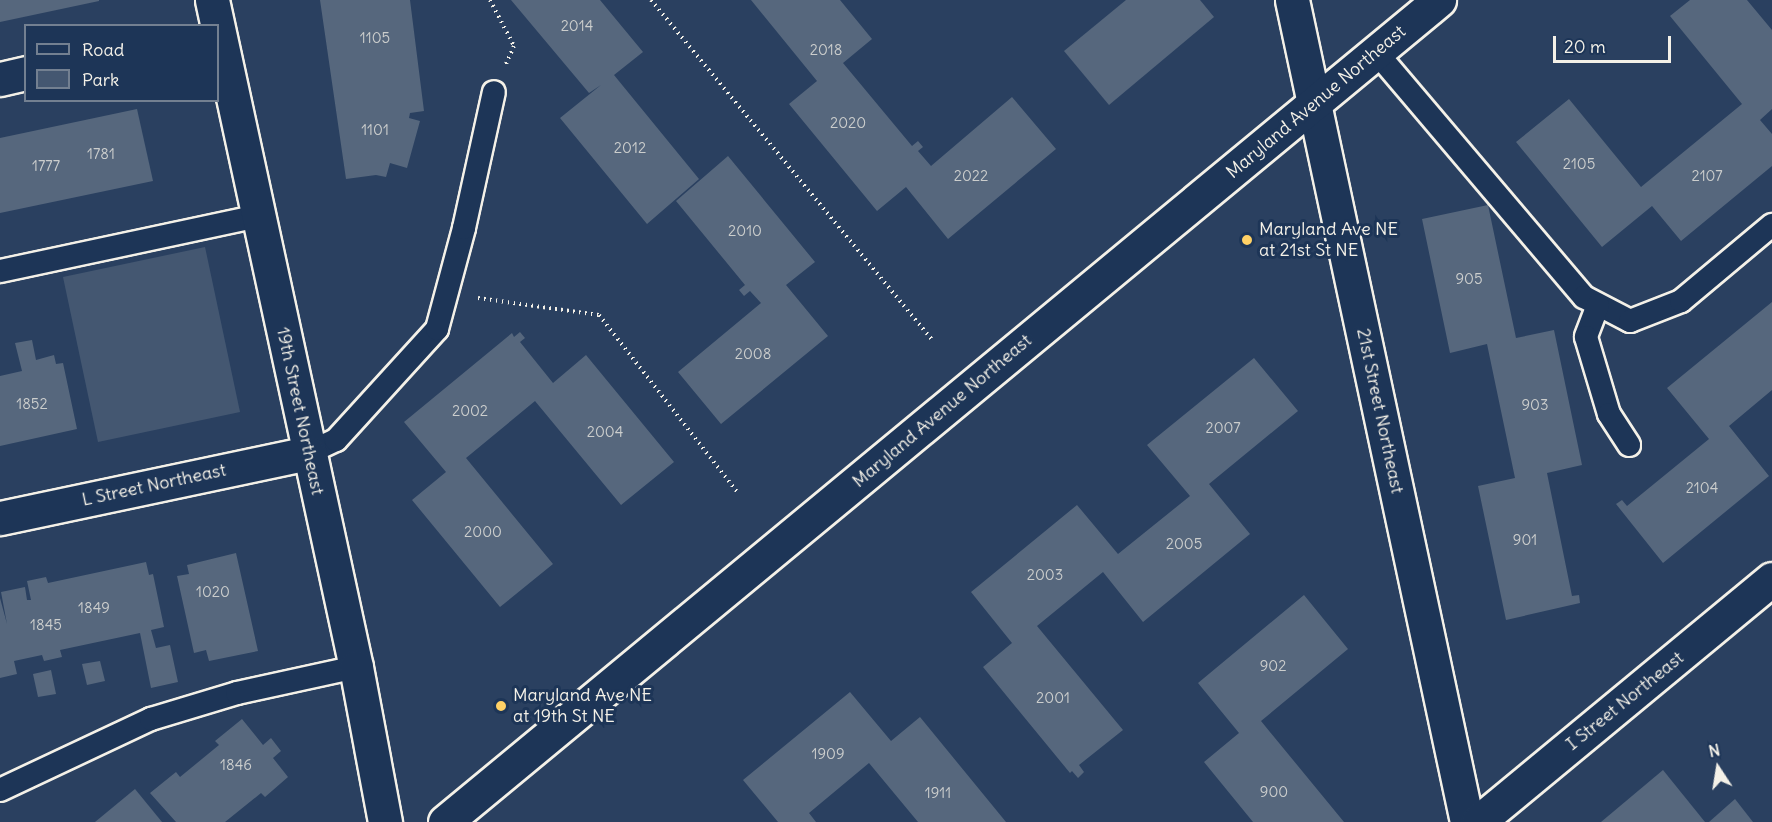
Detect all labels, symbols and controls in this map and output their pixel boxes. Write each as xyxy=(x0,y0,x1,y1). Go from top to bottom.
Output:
house number: 2014 xyxy=(561,17,593,35)
street label: Maryland Avenue Northeast xyxy=(1222,21,1410,183)
legend xyxy=(24,24,219,102)
scale bar xyxy=(1556,24,1674,62)
house number: 1105 xyxy=(360,29,390,47)
text: 20 m xyxy=(1564,35,1606,58)
text: Road xyxy=(82,38,124,61)
house number: 2018 xyxy=(810,41,842,59)
text: Park xyxy=(82,68,119,91)
house number: 2020 xyxy=(830,114,866,132)
house number: 1101 xyxy=(361,121,389,139)
house number: 2012 xyxy=(614,139,646,157)
house number: 1781 xyxy=(87,145,115,163)
house number: 2105 xyxy=(1563,155,1595,173)
house number: 1777 xyxy=(32,157,60,175)
house number: 2022 xyxy=(954,167,988,185)
house number: 2107 xyxy=(1691,167,1723,185)
place label: Maryland Ave NE at 21st St NE xyxy=(1259,219,1398,262)
house number: 2010 xyxy=(728,222,762,240)
marker: Maryland Ave NE at 21st St NE xyxy=(1240,233,1254,247)
house number: 905 xyxy=(1455,270,1483,288)
street label: 19th Street Northeast xyxy=(272,325,328,497)
street label: 21st Street Northeast xyxy=(1352,326,1408,496)
street label: Maryland Avenue Northeast xyxy=(848,330,1036,492)
house number: 2008 xyxy=(735,345,771,363)
house number: 1852 xyxy=(16,395,48,413)
house number: 903 xyxy=(1521,396,1549,414)
house number: 2002 xyxy=(452,402,488,420)
house number: 2007 xyxy=(1205,419,1241,437)
house number: 2004 xyxy=(587,423,623,441)
street label: L Street Northeast xyxy=(80,459,228,511)
house number: 2104 xyxy=(1686,479,1718,497)
house number: 2000 xyxy=(464,523,502,541)
house number: 901 xyxy=(1513,531,1537,549)
house number: 2005 xyxy=(1166,535,1202,553)
house number: 2003 xyxy=(1027,566,1063,584)
house number: 1020 xyxy=(196,583,230,601)
house number: 1849 xyxy=(78,599,110,617)
house number: 1845 xyxy=(30,616,62,634)
street label: I Street Northeast xyxy=(1562,647,1688,755)
house number: 902 xyxy=(1260,657,1286,675)
place label: Maryland Ave NE at 19th St NE xyxy=(513,685,652,728)
house number: 2001 xyxy=(1036,689,1070,707)
marker: Maryland Ave NE at 19th St NE xyxy=(494,699,508,713)
north arrow xyxy=(1688,738,1748,798)
text: N xyxy=(1707,739,1722,761)
house number: 1909 xyxy=(811,745,845,763)
house number: 1846 xyxy=(220,756,252,774)
house number: 900 xyxy=(1260,783,1288,801)
house number: 1911 xyxy=(925,784,951,802)

